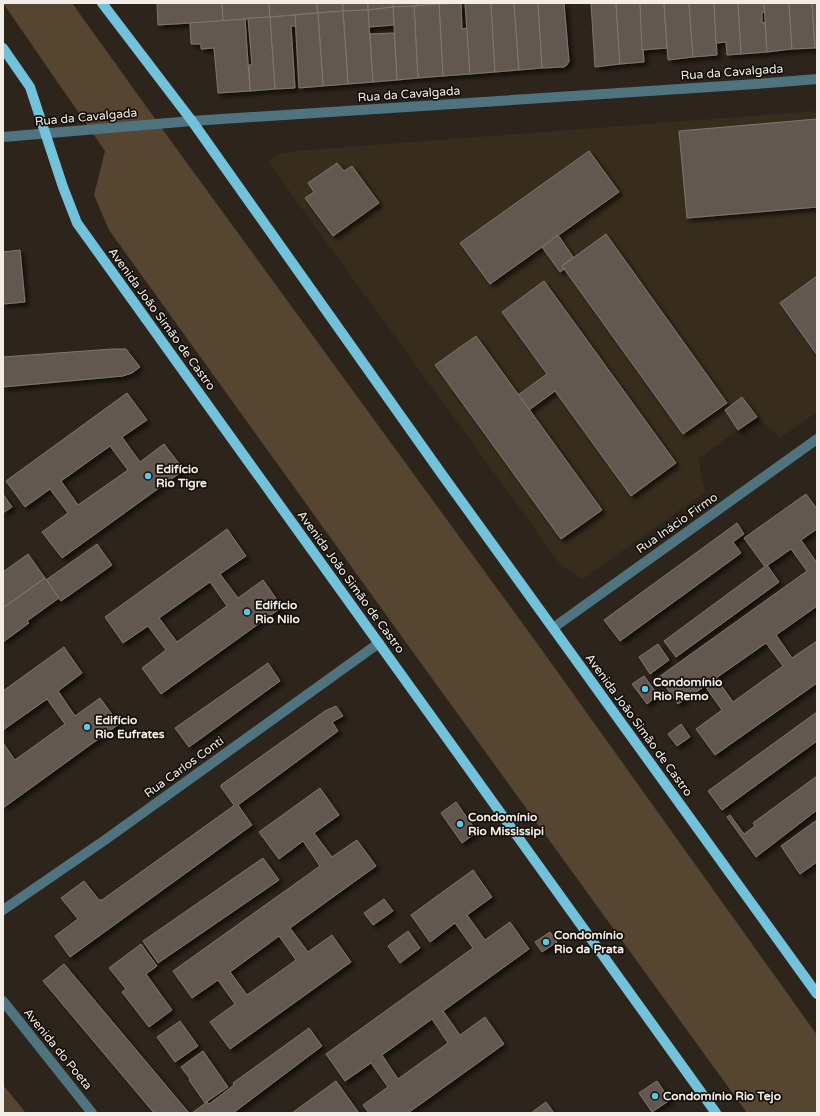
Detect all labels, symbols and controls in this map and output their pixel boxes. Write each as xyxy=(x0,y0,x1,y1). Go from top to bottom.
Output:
street label: Rua da Cavalgada xyxy=(680,61,784,83)
street label: Rua da Cavalgada xyxy=(357,83,461,105)
street label: Rua da Cavalgada xyxy=(34,106,138,128)
street label: Avenida João Simão de Castro xyxy=(106,245,218,393)
place label: Edifício Rio Tigre xyxy=(156,462,207,491)
marker: Edifício Rio Tigre xyxy=(143,471,153,481)
street label: Rua Inácio Firmo xyxy=(634,490,720,556)
street label: Avenida João Simão de Castro xyxy=(295,508,407,656)
place label: Edifício Rio Nilo xyxy=(255,598,300,626)
marker: Edifício Rio Nilo xyxy=(242,607,252,617)
street label: Avenida João Simão de Castro xyxy=(583,651,695,799)
place label: Condomínio Rio Remo xyxy=(653,675,722,703)
marker: Condomínio Rio Remo xyxy=(640,684,650,694)
place label: Edifício Rio Eufrates xyxy=(95,713,165,741)
marker: Edifício Rio Eufrates xyxy=(82,722,92,732)
street label: Rua Carlos Conti xyxy=(142,733,226,801)
place label: Condomínio Rio Mississipi xyxy=(468,810,544,839)
marker: Condomínio Rio Mississipi xyxy=(455,819,465,829)
place label: Condomínio Rio da Prata xyxy=(554,928,624,956)
marker: Condomínio Rio da Prata xyxy=(541,937,551,947)
street label: Avenida do Poeta xyxy=(21,1005,95,1093)
place label: Condomínio Rio Tejo xyxy=(663,1089,781,1104)
marker: Condomínio Rio Tejo xyxy=(650,1091,660,1101)

